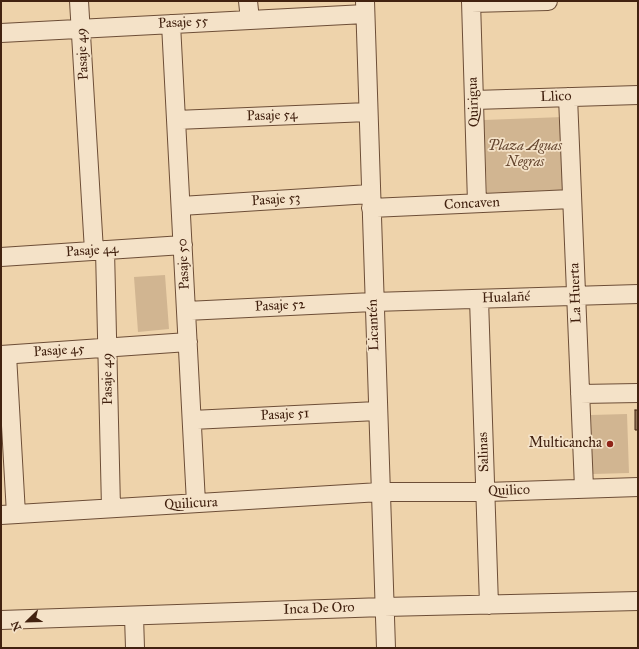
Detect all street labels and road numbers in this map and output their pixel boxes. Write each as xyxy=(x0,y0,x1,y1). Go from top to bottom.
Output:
street label: Pasaje 55 xyxy=(158,13,208,33)
street label: Pasaje 49 xyxy=(73,27,93,81)
street label: Quirigua xyxy=(465,77,483,127)
street label: Llico xyxy=(540,88,572,106)
street label: Pasaje 54 xyxy=(246,107,298,125)
street label: Pasaje 53 xyxy=(251,190,301,210)
street label: Concaven xyxy=(444,194,500,214)
street label: Pasaje 50 xyxy=(174,238,194,290)
street label: Pasaje 44 xyxy=(65,241,119,261)
street label: La Huerta xyxy=(567,262,585,324)
street label: Hualañé xyxy=(482,289,530,307)
street label: Pasaje 52 xyxy=(254,296,306,316)
street label: Licantén xyxy=(365,299,383,351)
street label: Pasaje 45 xyxy=(33,341,85,361)
street label: Pasaje 49 xyxy=(99,353,117,405)
street label: Pasaje 51 xyxy=(260,405,310,425)
street label: Salinas xyxy=(475,432,493,472)
street label: Quilico xyxy=(488,482,530,500)
street label: Quilicura xyxy=(164,494,218,514)
street label: Inca De Oro xyxy=(283,599,355,619)

